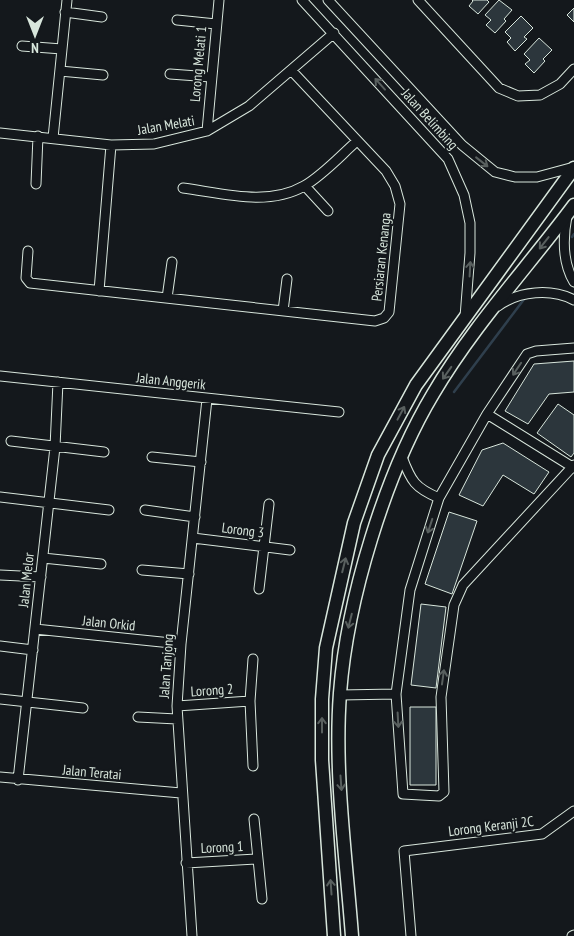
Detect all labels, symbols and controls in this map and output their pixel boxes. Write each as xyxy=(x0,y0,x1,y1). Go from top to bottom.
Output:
north arrow xyxy=(10,10,60,60)
street label: Lorong Melati 1 xyxy=(186,25,210,103)
text: N xyxy=(31,39,39,57)
one-way arrow xyxy=(374,77,386,90)
street label: Jalan Belimbing xyxy=(397,84,462,153)
street label: Jalan Melati xyxy=(135,111,196,139)
one-way arrow xyxy=(475,156,488,167)
street label: Persiaran Kenanga xyxy=(367,212,395,302)
one-way arrow xyxy=(538,236,549,249)
one-way arrow xyxy=(465,261,474,277)
one-way arrow xyxy=(512,362,522,376)
one-way arrow xyxy=(442,366,452,380)
street label: Jalan Anggerik xyxy=(134,368,207,394)
one-way arrow xyxy=(396,406,406,421)
street label: Lorong 3 xyxy=(221,518,265,542)
one-way arrow xyxy=(425,518,435,534)
street label: Jalan Melor xyxy=(14,552,38,609)
one-way arrow xyxy=(339,557,349,573)
street label: Jalan Orkid xyxy=(81,611,136,635)
one-way arrow xyxy=(345,613,354,629)
street label: Jalan Tanjong xyxy=(155,633,177,700)
one-way arrow xyxy=(439,669,449,685)
street label: Lorong 2 xyxy=(190,680,234,700)
one-way arrow xyxy=(393,711,402,727)
one-way arrow xyxy=(317,717,327,734)
street label: Jalan Teratai xyxy=(61,760,122,784)
one-way arrow xyxy=(336,775,346,791)
street label: Lorong Keranji 2C xyxy=(447,812,535,840)
street label: Lorong 1 xyxy=(200,837,244,857)
one-way arrow xyxy=(326,880,335,896)

